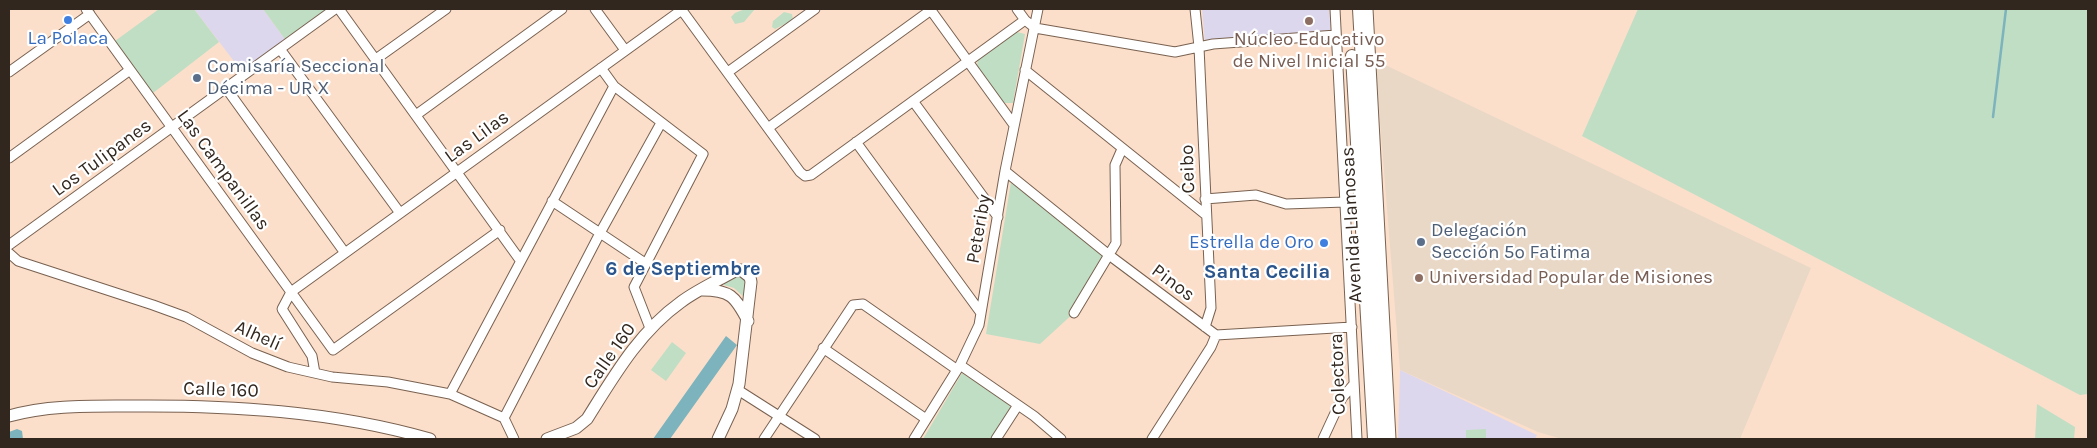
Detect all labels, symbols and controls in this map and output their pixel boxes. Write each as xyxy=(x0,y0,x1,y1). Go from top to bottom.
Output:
marker: La Polaca xyxy=(62,14,74,26)
marker: Núcleo Educativo de Nivel Inicial 55 xyxy=(1303,15,1315,27)
place label: La Polaca xyxy=(28,28,108,50)
place label: Núcleo Educativo de Nivel Inicial 55 xyxy=(1233,29,1385,73)
place label: Comisaría Seccional Décima - UR X xyxy=(207,56,385,100)
marker: Comisaría Seccional Décima - UR X xyxy=(191,72,203,84)
street label: Las Campanillas xyxy=(172,105,274,235)
street label: Las Lilas xyxy=(440,106,514,168)
street label: Los Tulipanes xyxy=(48,114,156,202)
street label: Ceibo xyxy=(1176,144,1200,194)
street label: Avenida Llamosas xyxy=(1337,146,1367,304)
street label: Peteriby xyxy=(962,193,996,265)
place label: Delegación Sección 5º Fatima xyxy=(1431,220,1590,264)
place label: Estrella de Oro xyxy=(1189,232,1314,254)
marker: Delegación Sección 5º Fatima xyxy=(1415,236,1427,248)
marker: Estrella de Oro xyxy=(1318,237,1330,249)
district label: 6 de Septiembre xyxy=(605,257,761,281)
street label: Pinos xyxy=(1147,259,1199,307)
district label: Santa Cecilia xyxy=(1204,260,1330,284)
place label: Universidad Popular de Misiones xyxy=(1429,267,1713,289)
marker: Universidad Popular de Misiones xyxy=(1413,272,1425,284)
street label: Alhelí xyxy=(231,316,285,356)
street label: Calle 160 xyxy=(579,319,641,393)
street label: Colectora xyxy=(1325,333,1351,415)
street label: Calle 160 xyxy=(183,377,259,403)

